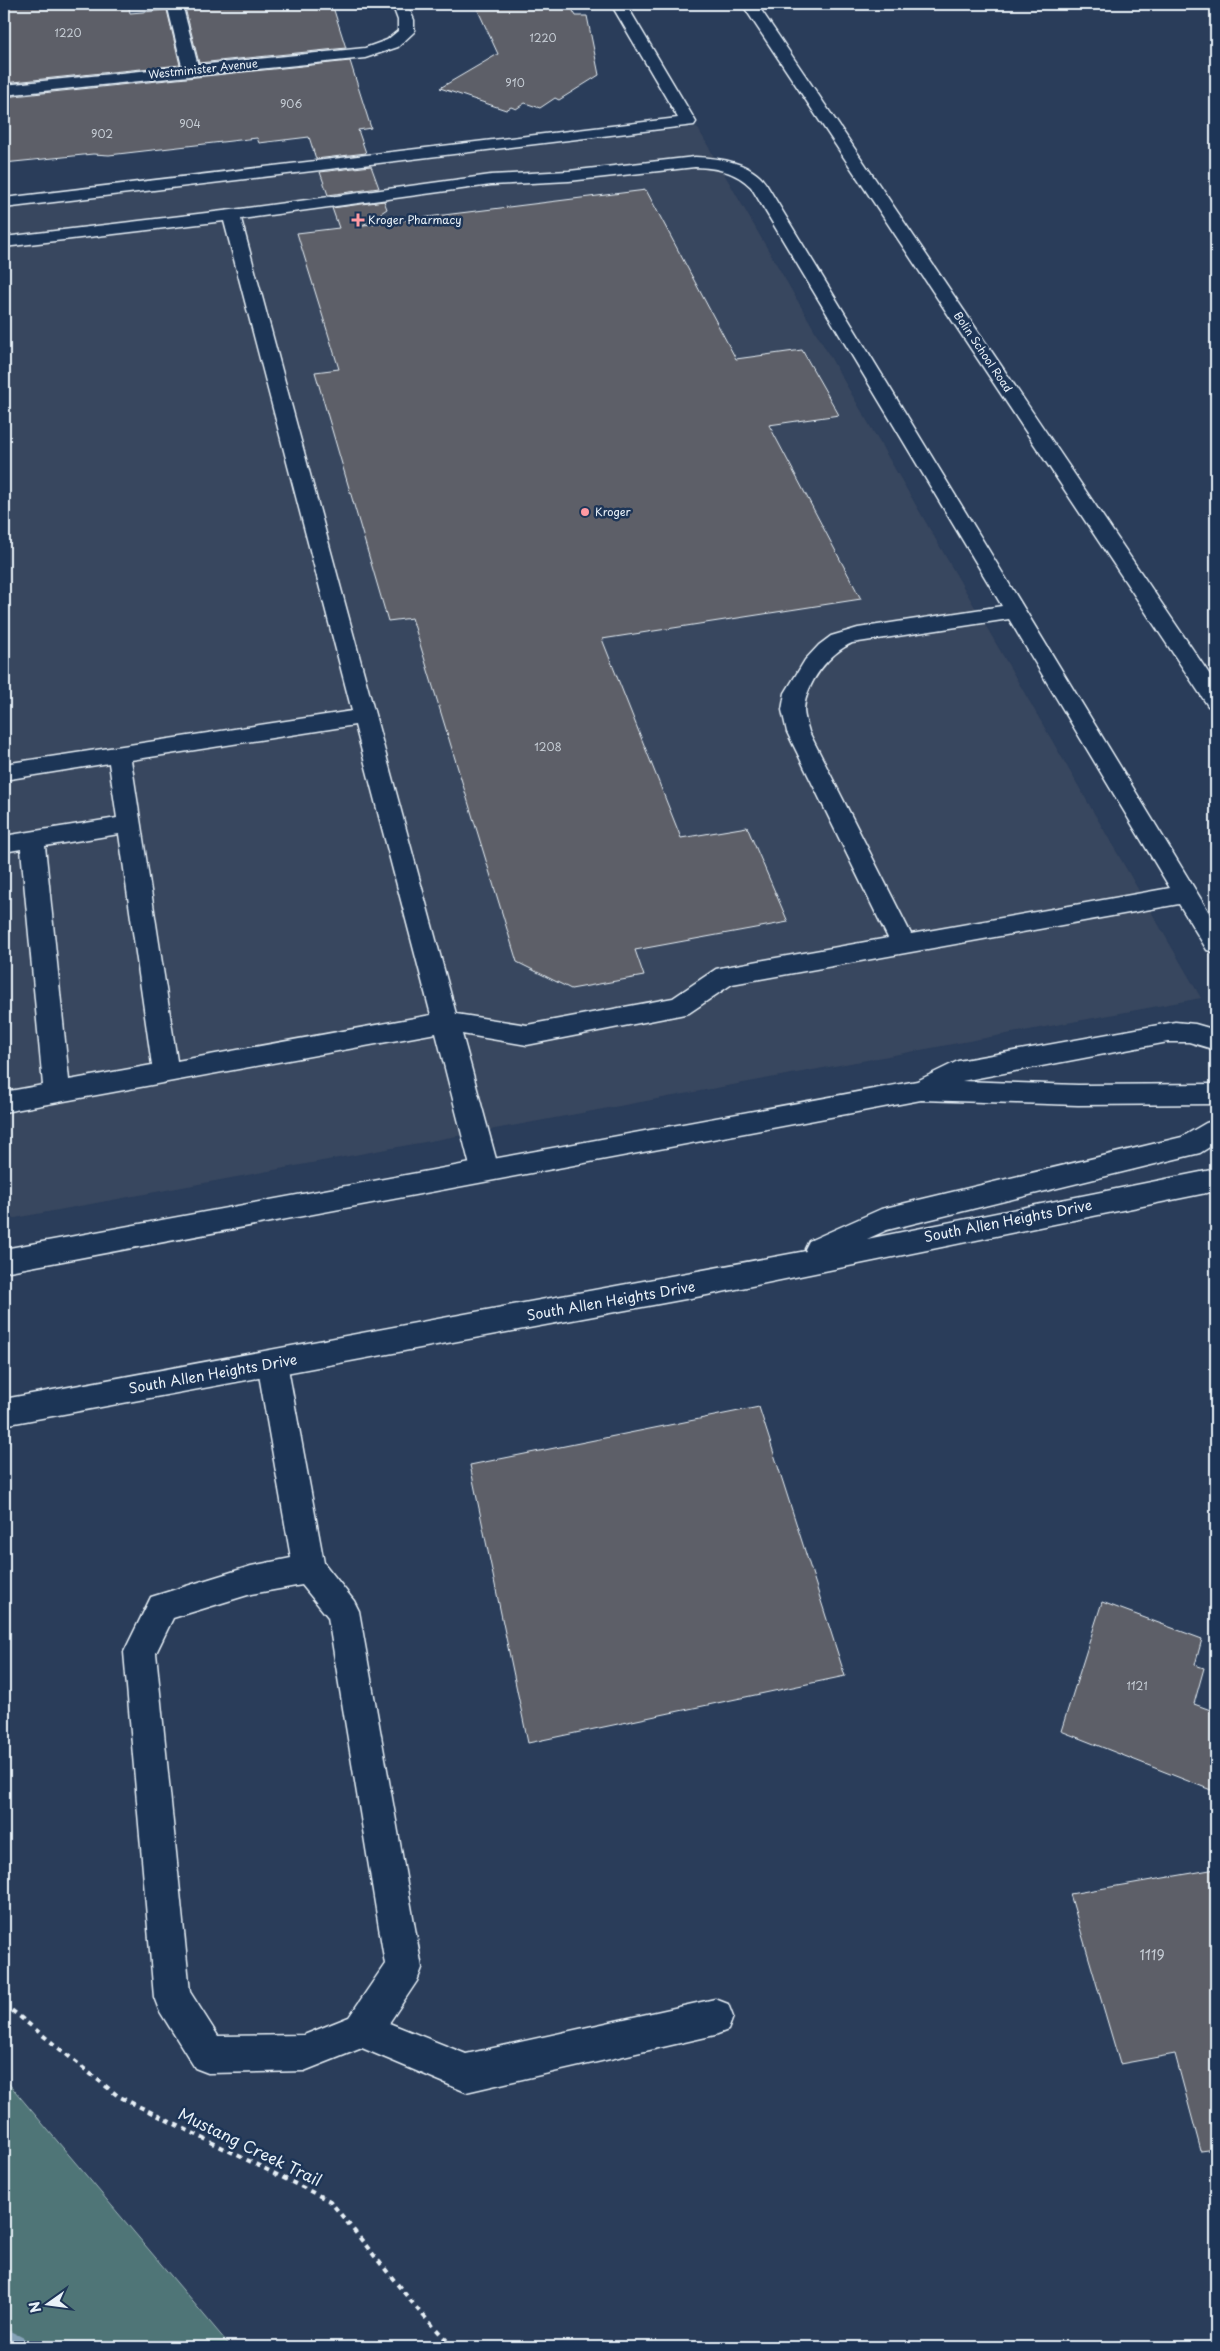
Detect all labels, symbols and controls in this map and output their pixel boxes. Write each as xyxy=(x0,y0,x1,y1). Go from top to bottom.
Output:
house number: 1220 xyxy=(54,24,82,41)
house number: 1220 xyxy=(529,29,557,46)
street label: Westminister Avenue xyxy=(147,54,259,83)
house number: 910 xyxy=(505,74,525,91)
house number: 906 xyxy=(280,95,302,112)
house number: 904 xyxy=(179,115,201,132)
house number: 902 xyxy=(91,125,113,142)
place label: Kroger Pharmacy xyxy=(368,211,461,228)
marker: Kroger Pharmacy xyxy=(352,214,364,226)
street label: Bolin School Road xyxy=(950,308,1017,396)
place label: Kroger xyxy=(595,503,632,520)
marker: Kroger xyxy=(579,506,591,518)
house number: 1208 xyxy=(534,738,562,755)
street label: South Allen Heights Drive xyxy=(922,1194,1094,1247)
street label: South Allen Heights Drive xyxy=(525,1275,697,1326)
street label: South Allen Heights Drive xyxy=(127,1348,299,1399)
house number: 1121 xyxy=(1126,1677,1148,1694)
house number: 1119 xyxy=(1139,1944,1165,1965)
street label: Mustang Creek Trail xyxy=(175,2101,326,2191)
north arrow xyxy=(22,2278,72,2328)
text: N xyxy=(23,2299,46,2315)

